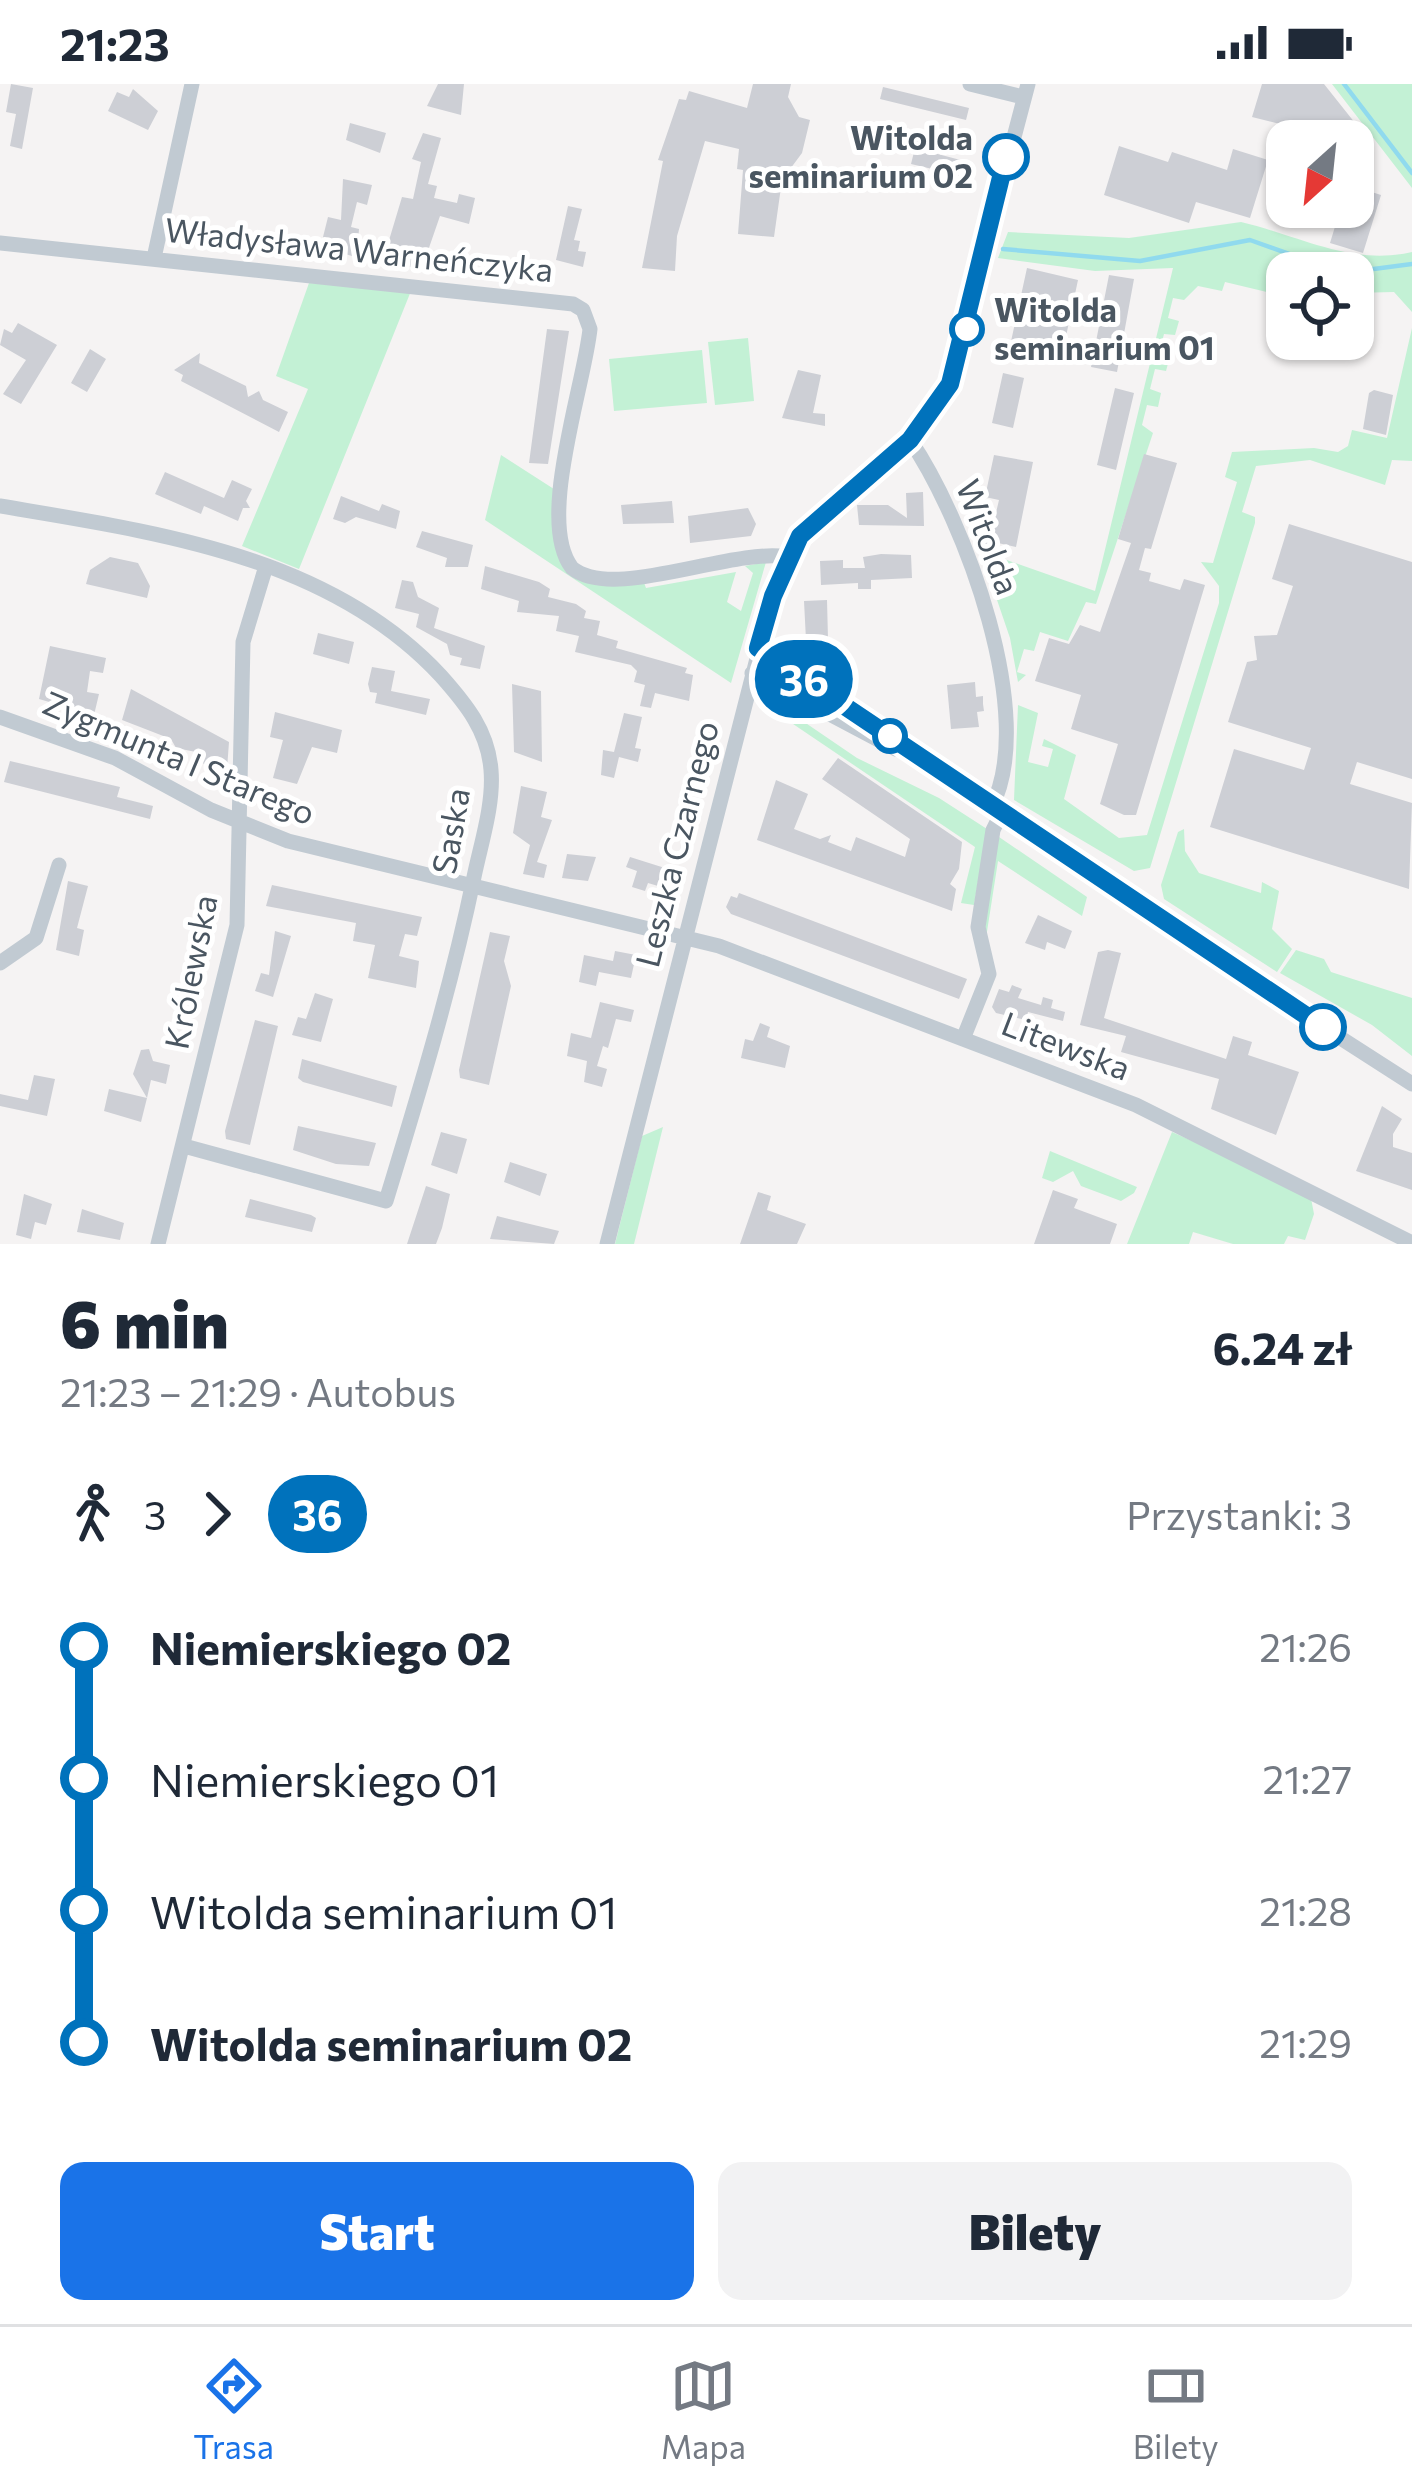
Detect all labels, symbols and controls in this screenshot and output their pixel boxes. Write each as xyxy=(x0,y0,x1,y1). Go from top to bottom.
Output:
text: 21:23 xyxy=(60,15,170,70)
place label: Witolda seminarium 02 xyxy=(749,116,973,195)
north arrow xyxy=(1266,120,1374,228)
map controls xyxy=(1266,120,1374,360)
marker: Witolda seminarium 02 xyxy=(984,135,1028,179)
street label: Władysława Warneńczyka xyxy=(163,208,555,289)
button: locate xyxy=(1266,252,1374,360)
place label: Witolda seminarium 01 xyxy=(994,288,1215,367)
marker: Witolda seminarium 01 xyxy=(951,313,983,345)
street label: Witolda xyxy=(949,473,1030,600)
line badge: 36 xyxy=(750,640,858,718)
text: 36 xyxy=(779,653,829,705)
street label: Zygmunta I Starego xyxy=(38,681,322,832)
street label: Leszka Czarnego xyxy=(625,716,726,971)
unlabelled marker xyxy=(874,720,906,752)
street label: Saska xyxy=(422,784,477,877)
street label: Królewska xyxy=(154,891,225,1052)
street label: Litewska xyxy=(997,1001,1136,1088)
unlabelled marker xyxy=(1301,1005,1345,1049)
text: 6 min xyxy=(60,1281,229,1362)
text: 6.24 zł xyxy=(1213,1319,1352,1374)
text: 21:23 – 21:29 · Autobus xyxy=(60,1367,456,1415)
icon: walk xyxy=(60,1481,126,1547)
icon: forward xyxy=(184,1481,250,1547)
text: 36 xyxy=(292,1488,343,1540)
text: 3 xyxy=(144,1490,166,1538)
text: Przystanki: 3 xyxy=(1126,1490,1352,1538)
text: Niemierskiego 02 xyxy=(150,1619,511,1674)
text: 21:26 xyxy=(1259,1622,1352,1670)
text: Niemierskiego 01 xyxy=(150,1751,499,1806)
text: 21:27 xyxy=(1262,1754,1352,1802)
text: Witolda seminarium 01 xyxy=(150,1883,618,1938)
text: 21:28 xyxy=(1259,1886,1352,1934)
text: Witolda seminarium 02 xyxy=(150,2015,632,2070)
text: 21:29 xyxy=(1259,2018,1352,2066)
button: Start xyxy=(60,2162,694,2300)
button: Bilety xyxy=(718,2162,1352,2300)
tab: Trasa xyxy=(193,2353,274,2466)
tab: Mapa xyxy=(661,2353,746,2466)
tab: Bilety xyxy=(1133,2353,1219,2466)

